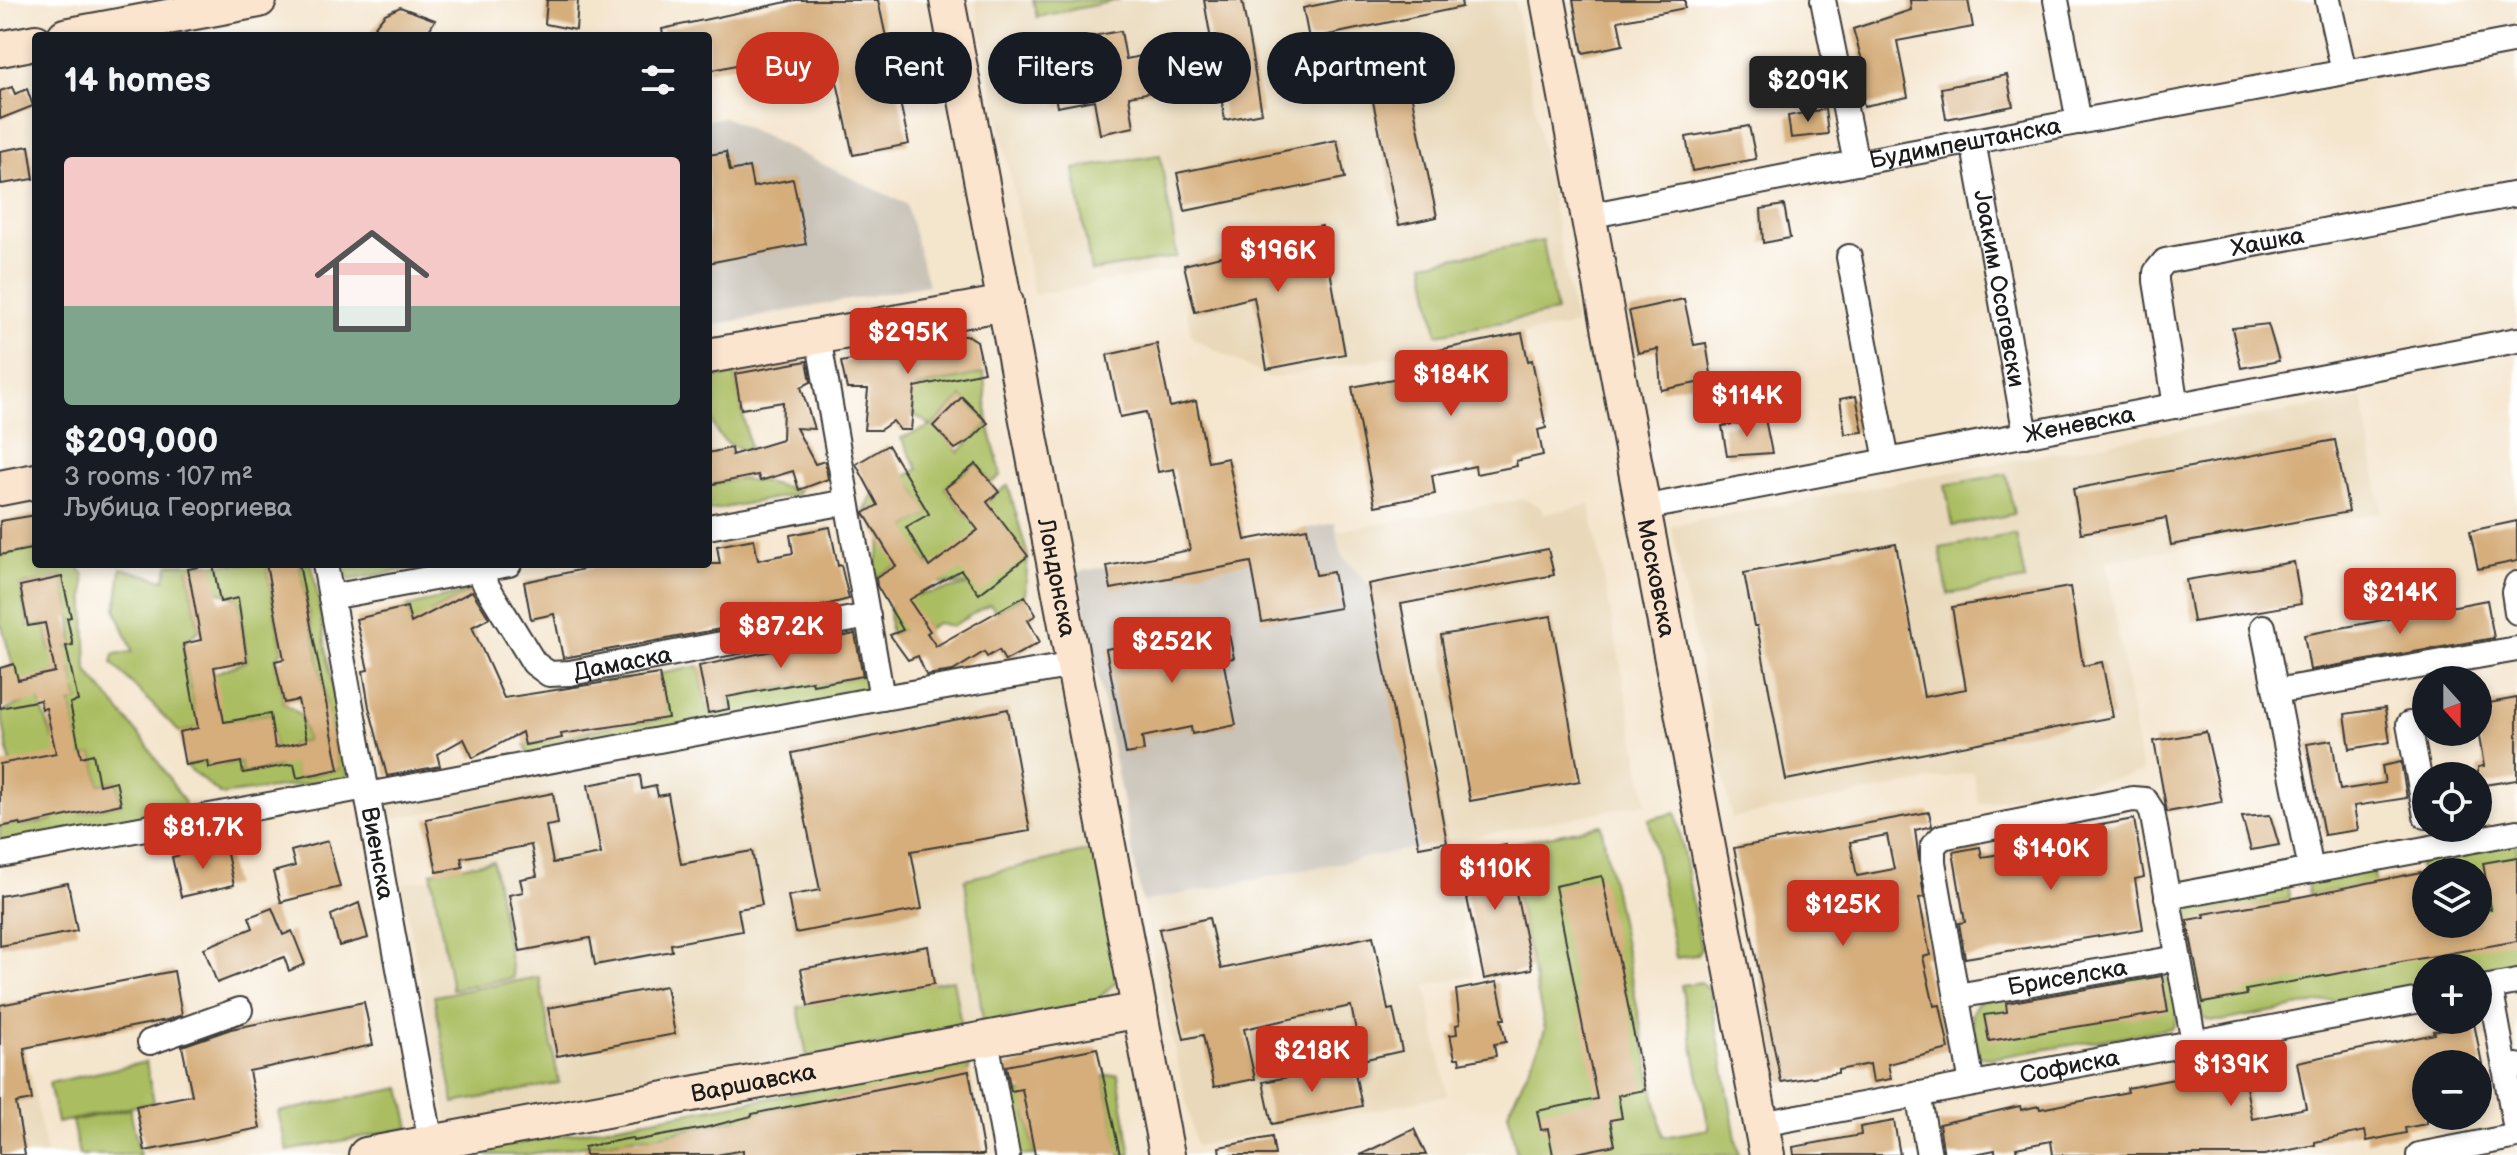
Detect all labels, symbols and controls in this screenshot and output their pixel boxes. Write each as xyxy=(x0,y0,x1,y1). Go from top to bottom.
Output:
chip: Buy xyxy=(736,32,839,104)
chip: Rent xyxy=(855,32,972,104)
chip: Filters xyxy=(988,32,1122,104)
chip: New xyxy=(1138,32,1251,104)
chip: Apartment xyxy=(1267,32,1455,104)
pin: $209K xyxy=(1752,56,1864,124)
icon: filters xyxy=(636,58,680,102)
text: 14 homes xyxy=(64,60,211,101)
text: $209K xyxy=(1767,66,1849,97)
street label: Будимпештанска xyxy=(1867,111,2063,175)
street label: Јоаким Осоговски xyxy=(1968,188,2032,390)
icon: home xyxy=(300,209,444,353)
street label: Хашка xyxy=(2228,220,2306,263)
pin: $196K xyxy=(1222,226,1334,294)
text: $196K xyxy=(1240,236,1316,267)
pin: $295K xyxy=(852,308,964,376)
text: $295K xyxy=(868,318,948,349)
pin: $184K xyxy=(1395,350,1507,418)
text: $184K xyxy=(1413,360,1489,391)
pin: $114K xyxy=(1691,371,1803,439)
text: $114K xyxy=(1711,381,1783,412)
street label: Женевска xyxy=(2021,399,2137,449)
text: $209,000 xyxy=(64,421,218,462)
text: 3 rooms · 107 m² xyxy=(64,462,253,493)
text: Љубица Георгиева xyxy=(64,493,292,524)
street label: Лондонска xyxy=(1031,515,1083,639)
street label: Московска xyxy=(1631,516,1682,640)
pin: $214K xyxy=(2344,568,2456,636)
text: $214K xyxy=(2362,578,2438,609)
pin: $87.2K xyxy=(716,602,846,670)
text: $87.2K xyxy=(738,612,824,643)
pin: $252K xyxy=(1116,617,1228,685)
text: $252K xyxy=(1132,627,1212,658)
street label: Дамаска xyxy=(571,639,674,687)
north arrow xyxy=(2412,666,2492,746)
map controls xyxy=(2412,666,2492,1130)
button: locate xyxy=(2412,762,2492,842)
pin: $81.7K xyxy=(138,803,268,871)
street label: Виенска xyxy=(355,804,401,902)
text: $81.7K xyxy=(162,813,244,844)
pin: $140K xyxy=(1995,824,2107,892)
text: $140K xyxy=(2012,834,2090,865)
pin: $110K xyxy=(1439,844,1551,912)
text: $110K xyxy=(1459,854,1531,885)
button: layers xyxy=(2412,858,2492,938)
pin: $125K xyxy=(1787,880,1899,948)
text: $125K xyxy=(1805,890,1881,921)
street label: Бриселска xyxy=(2005,952,2129,1002)
button: + xyxy=(2412,954,2492,1034)
pin: $218K xyxy=(1256,1026,1368,1094)
text: $218K xyxy=(1274,1036,1350,1067)
pin: $139K xyxy=(2175,1040,2287,1108)
street label: Софиска xyxy=(2017,1042,2122,1090)
text: $139K xyxy=(2193,1050,2269,1081)
button: − xyxy=(2412,1050,2492,1130)
street label: Варшавска xyxy=(688,1057,818,1108)

